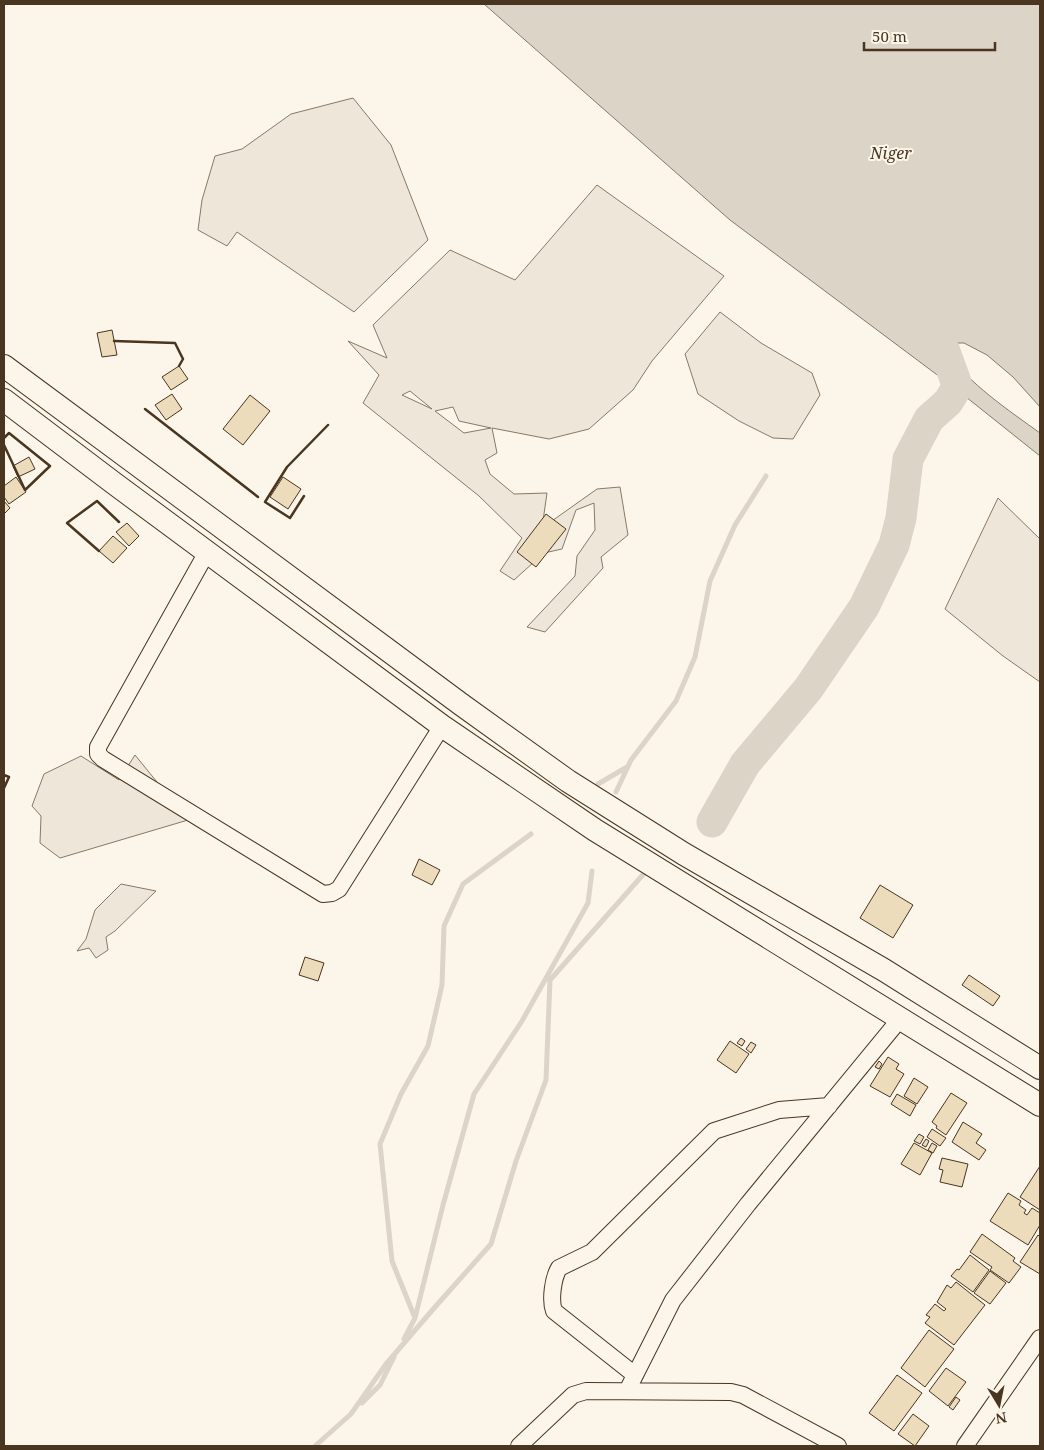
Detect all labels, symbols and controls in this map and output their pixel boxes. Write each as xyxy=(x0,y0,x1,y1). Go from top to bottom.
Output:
scale bar xyxy=(864,20,995,52)
text: 50 m xyxy=(872,26,907,46)
water label: Niger xyxy=(869,142,912,164)
north arrow xyxy=(974,1380,1024,1430)
text: N xyxy=(994,1408,1008,1429)

